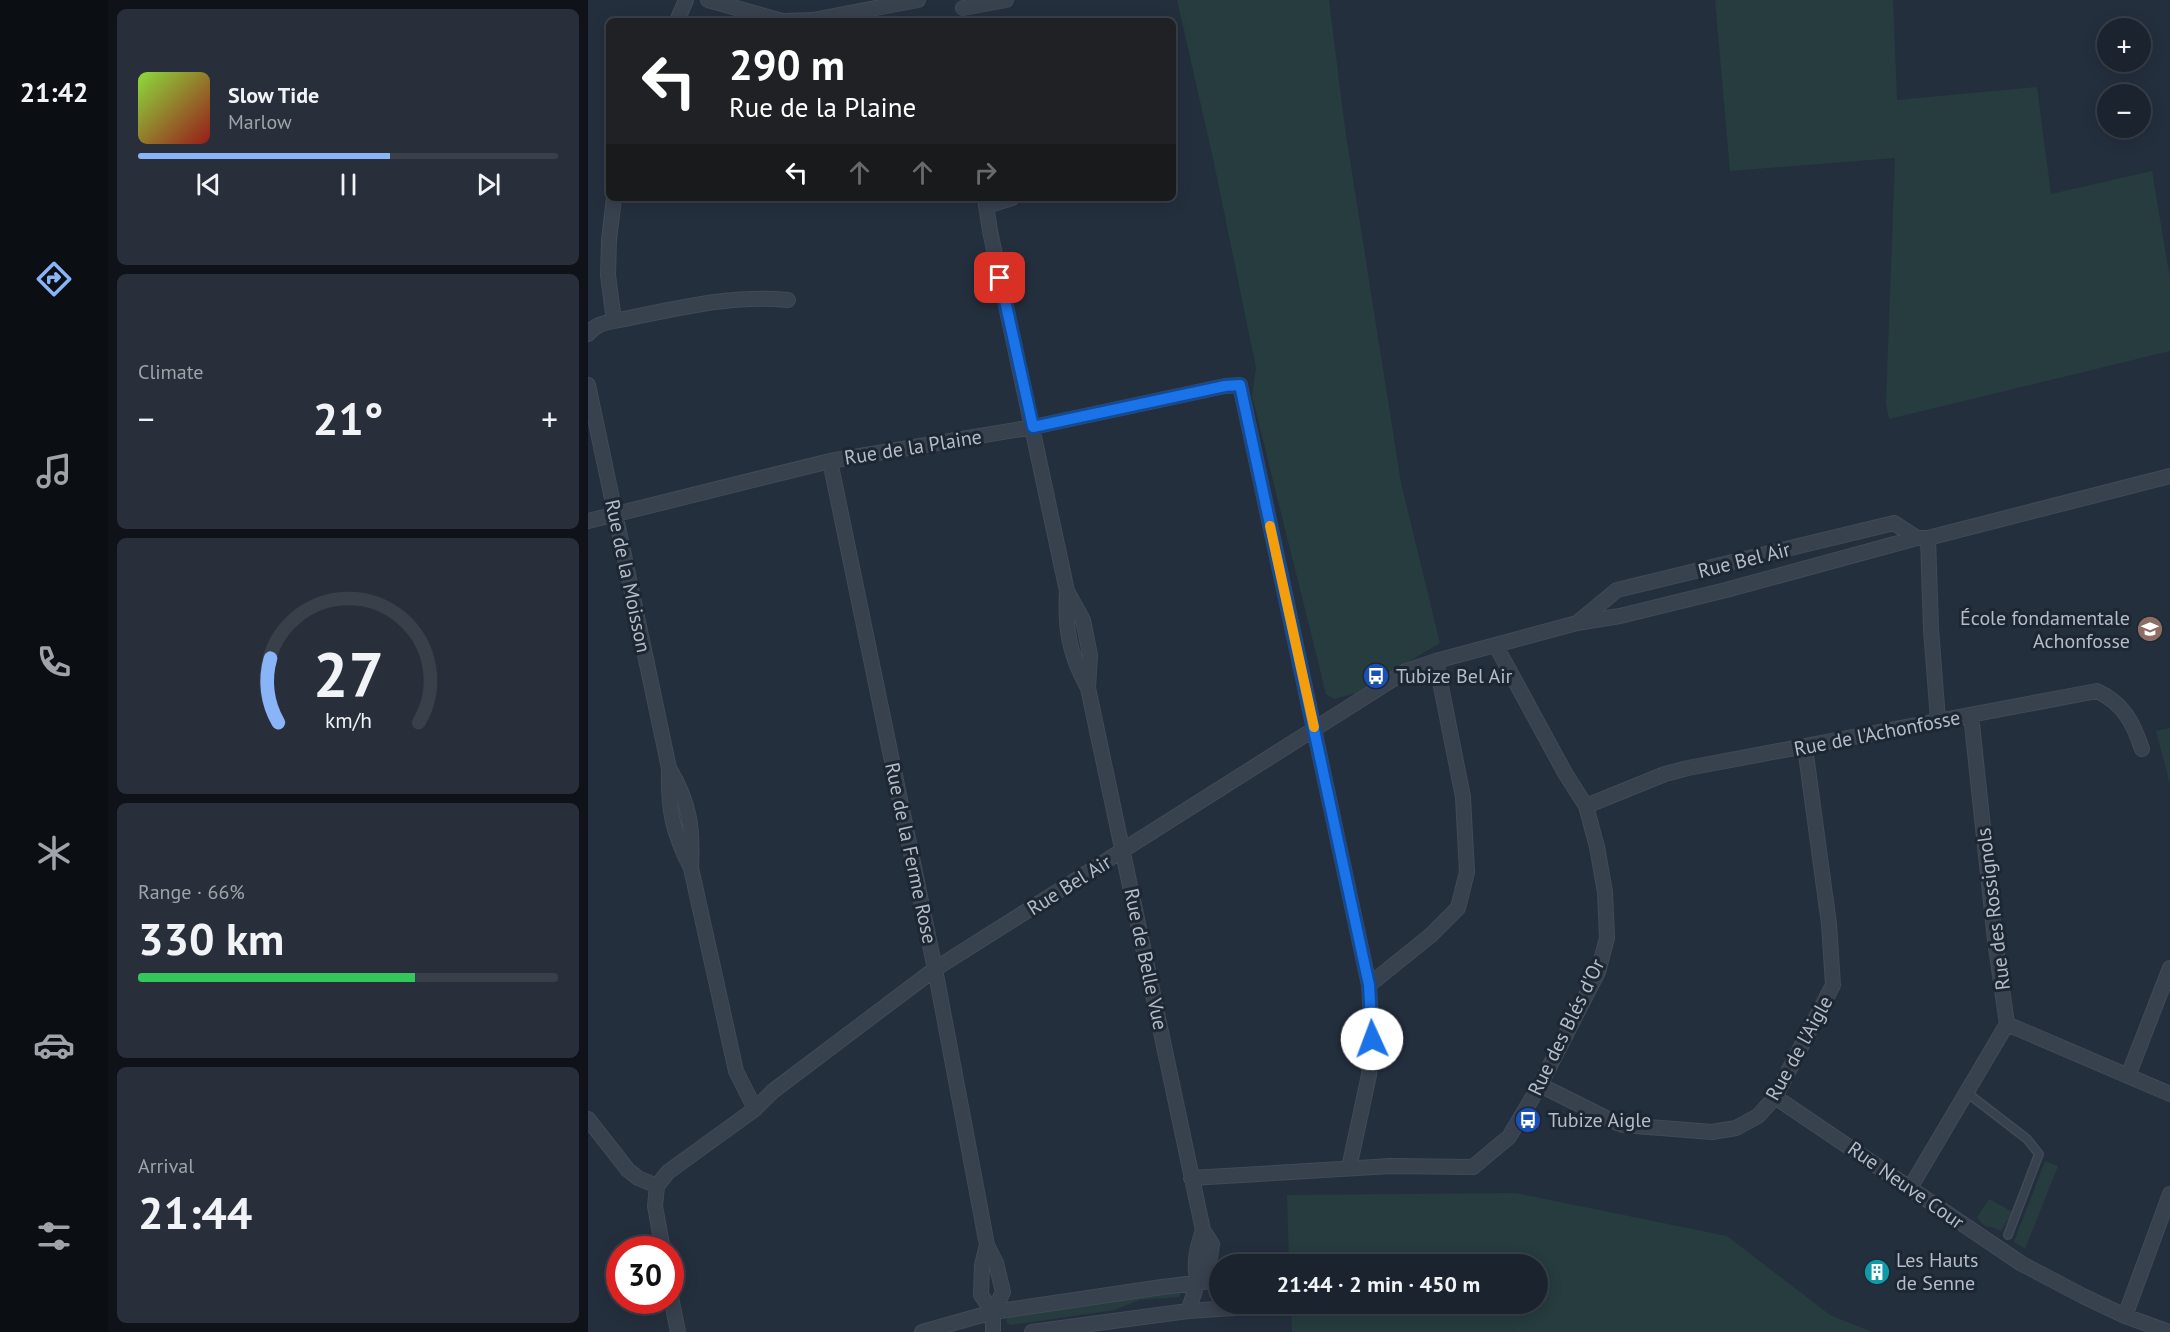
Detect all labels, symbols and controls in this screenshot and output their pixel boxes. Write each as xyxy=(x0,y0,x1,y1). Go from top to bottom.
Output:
map controls xyxy=(2097,18,2151,138)
button: + xyxy=(2097,18,2151,72)
text: 290 m xyxy=(729,37,845,92)
icon: left xyxy=(630,42,708,120)
text: 21:42 xyxy=(20,75,88,109)
text: Slow Tide xyxy=(228,81,319,109)
button: − xyxy=(2097,84,2151,138)
text: Rue de la Plaine xyxy=(729,90,916,124)
text: Marlow xyxy=(228,109,292,135)
icon: left xyxy=(780,156,813,189)
icon: ahead xyxy=(843,156,876,189)
icon: ahead xyxy=(906,156,939,189)
icon: right xyxy=(969,156,1002,189)
icon: previous xyxy=(192,168,225,201)
icon: pause xyxy=(332,168,365,201)
icon: next xyxy=(472,168,505,201)
pin xyxy=(974,252,1025,303)
icon: directions xyxy=(33,258,75,300)
icon: arrive xyxy=(983,261,1016,294)
text: Climate xyxy=(138,359,204,385)
text: 21° xyxy=(313,389,383,447)
text: − xyxy=(138,397,155,440)
text: + xyxy=(541,397,558,440)
street label: Rue de la Plaine xyxy=(842,423,984,471)
icon: music xyxy=(33,450,75,492)
street label: Rue de la Moisson xyxy=(599,497,657,655)
street label: Rue Bel Air xyxy=(1695,536,1793,584)
place label: École fondamentale Achonfosse xyxy=(1960,605,2130,654)
school or university icon: École fondamentale Achonfosse xyxy=(2135,614,2165,644)
text: 27 xyxy=(313,633,383,714)
icon: phone xyxy=(33,641,75,683)
bus stop icon: Tubize Bel Air xyxy=(1361,661,1391,691)
place label: Tubize Bel Air xyxy=(1396,663,1512,689)
street label: Rue de l'Achonfosse xyxy=(1792,704,1962,762)
text: km/h xyxy=(324,706,371,734)
street label: Rue de la Ferme Rose xyxy=(879,760,943,946)
street label: Rue des Rossignols xyxy=(1970,826,2016,992)
icon: climate xyxy=(33,832,75,874)
street label: Rue Bel Air xyxy=(1022,849,1116,921)
text: Range · 66% xyxy=(138,879,245,905)
street label: Rue de Belle Vue xyxy=(1118,886,1174,1032)
text: 330 km xyxy=(138,909,284,967)
street label: Rue des Blés d'Or xyxy=(1522,954,1610,1100)
street label: Rue de l'Aigle xyxy=(1760,991,1838,1105)
position arrow xyxy=(1340,1007,1404,1071)
icon: car xyxy=(33,1024,75,1066)
bus stop icon: Tubize Aigle xyxy=(1513,1105,1543,1135)
place label: Tubize Aigle xyxy=(1548,1107,1651,1133)
street label: Rue Neuve Cour xyxy=(1843,1135,1969,1235)
text: Arrival xyxy=(138,1153,194,1179)
text: 21:44 xyxy=(138,1183,252,1241)
icon: filters xyxy=(33,1215,75,1257)
speed limit sign: 30 xyxy=(606,1236,684,1314)
place label: Les Hauts de Senne xyxy=(1896,1247,1978,1296)
building icon: Les Hauts de Senne xyxy=(1862,1257,1892,1287)
text: 21:44 · 2 min · 450 m xyxy=(1277,1270,1480,1298)

